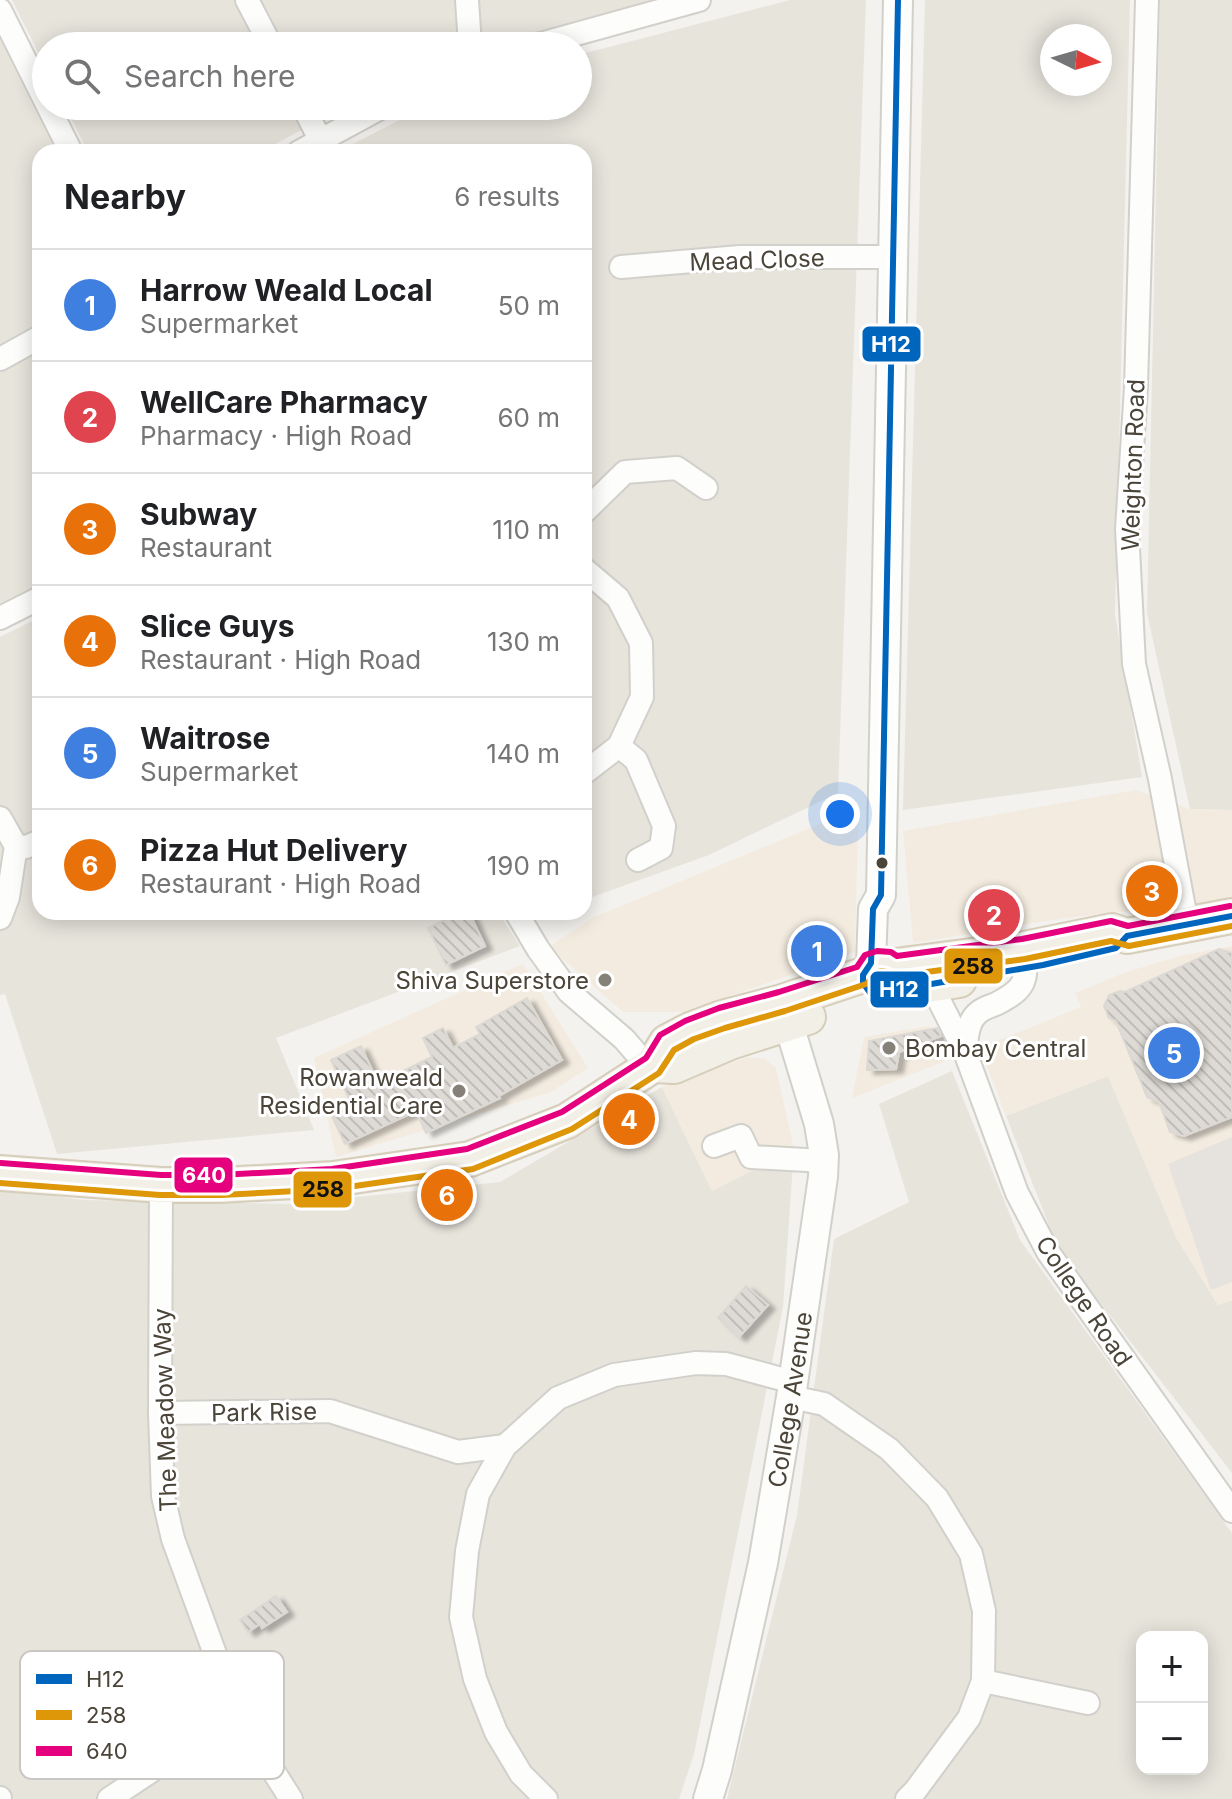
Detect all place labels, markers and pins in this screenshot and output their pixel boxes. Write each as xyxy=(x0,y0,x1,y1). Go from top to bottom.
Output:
unlabelled marker xyxy=(874,855,890,871)
pin: 3 xyxy=(1126,861,1178,921)
pin: 2 xyxy=(968,885,1020,945)
pin: 1 xyxy=(791,921,843,981)
place label: Shiva Superstore xyxy=(395,966,589,995)
marker: Shiva Superstore xyxy=(596,971,614,989)
pin: 5 xyxy=(1148,1023,1200,1083)
place label: Bombay Central xyxy=(905,1034,1086,1063)
marker: Bombay Central xyxy=(880,1039,898,1057)
place label: Rowanweald Residential Care xyxy=(259,1063,443,1120)
marker: Rowanweald Residential Care xyxy=(450,1082,468,1100)
pin: 4 xyxy=(603,1089,655,1149)
pin: 6 xyxy=(421,1165,473,1225)

